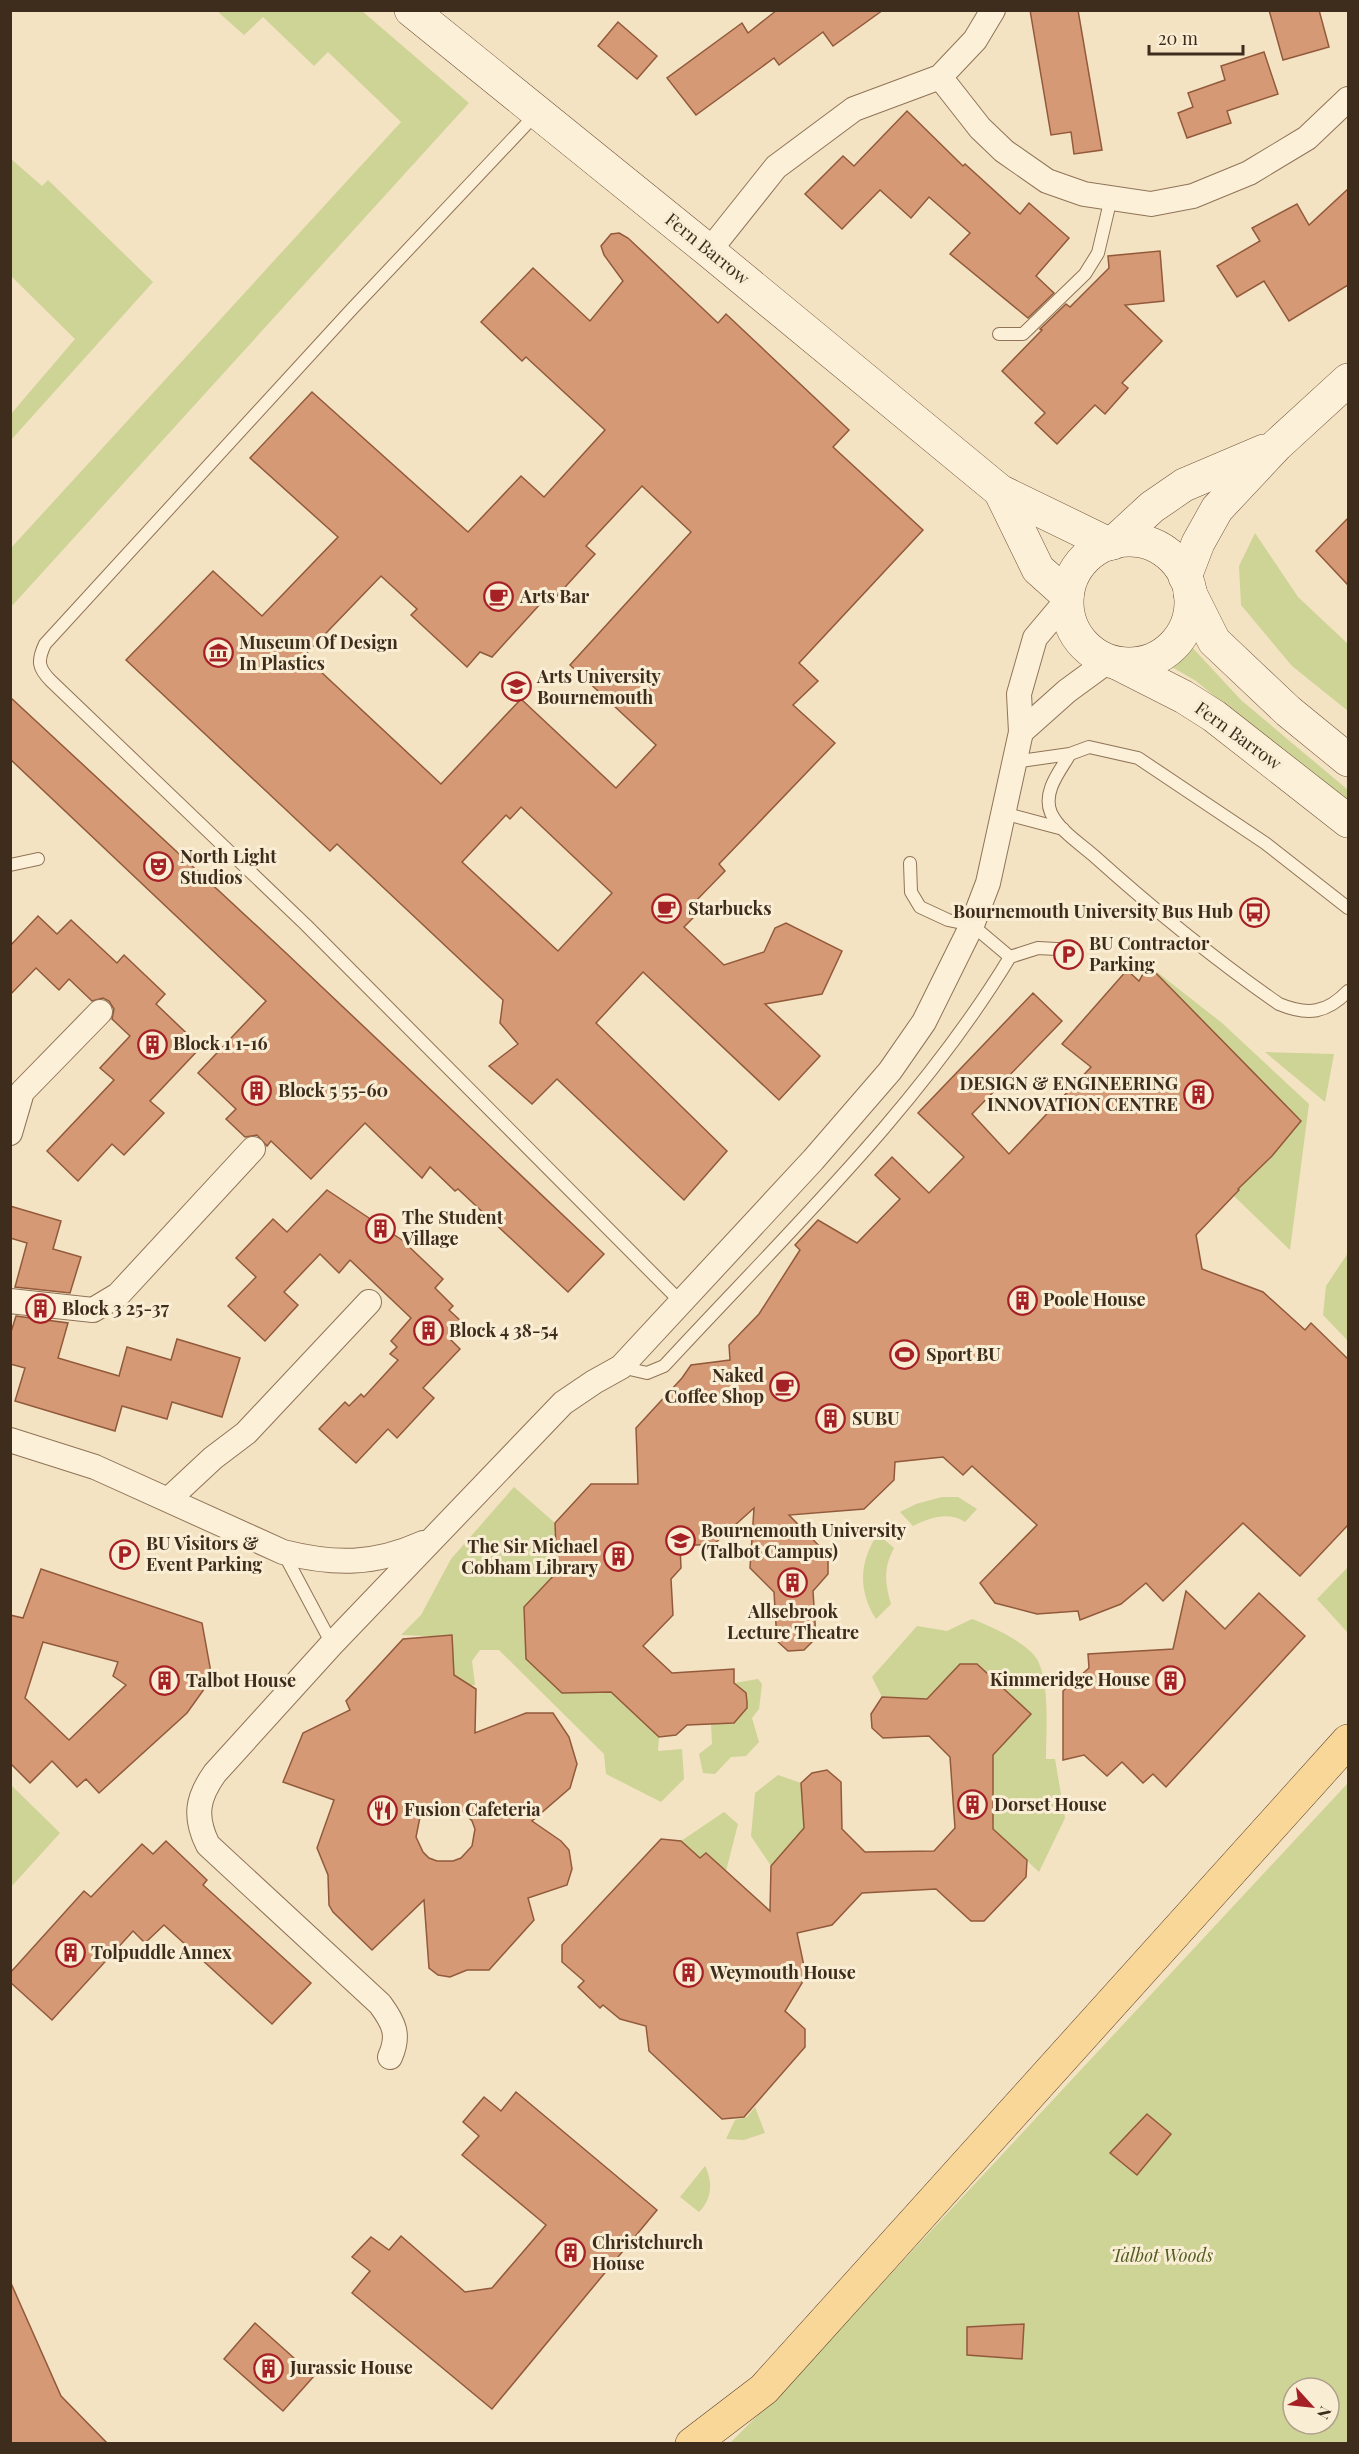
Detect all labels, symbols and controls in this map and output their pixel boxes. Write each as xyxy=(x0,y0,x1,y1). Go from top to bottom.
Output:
scale bar xyxy=(1149,18,1244,56)
text: 20 m xyxy=(1158,26,1198,50)
street label: Fern Barrow xyxy=(661,207,755,290)
cafe icon: Arts Bar xyxy=(483,581,515,613)
place label: Arts Bar xyxy=(519,584,590,608)
place label: Museum Of Design In Plastics xyxy=(239,630,398,675)
museum icon: Museum Of Design In Plastics xyxy=(202,637,234,669)
place label: Arts University Bournemouth xyxy=(536,664,662,709)
school or university icon: Arts University Bournemouth xyxy=(500,671,532,703)
street label: Fern Barrow xyxy=(1190,696,1287,775)
place label: North Light Studios xyxy=(180,844,277,889)
theatre icon: North Light Studios xyxy=(143,851,175,883)
cafe icon: Starbucks xyxy=(651,893,683,925)
place label: Starbucks xyxy=(688,896,771,920)
bus stop icon: Bournemouth University Bus Hub xyxy=(1238,896,1270,928)
place label: Bournemouth University Bus Hub xyxy=(953,899,1233,923)
place label: BU Contractor Parking xyxy=(1089,931,1210,976)
parking icon: BU Contractor Parking xyxy=(1052,938,1084,970)
building icon: Block 1 1-16 xyxy=(136,1028,168,1060)
place label: Block 1 1-16 xyxy=(173,1031,268,1055)
place label: DESIGN & ENGINEERING INNOVATION CENTRE xyxy=(959,1071,1178,1116)
building icon: Block 5 55-60 xyxy=(241,1075,273,1107)
place label: Block 5 55-60 xyxy=(278,1078,388,1102)
building icon: DESIGN & ENGINEERING INNOVATION CENTRE xyxy=(1183,1078,1215,1110)
place label: The Student Village xyxy=(401,1205,504,1250)
building icon: The Student Village xyxy=(365,1212,397,1244)
building icon: Poole House xyxy=(1006,1284,1038,1316)
place label: Poole House xyxy=(1043,1287,1146,1311)
building icon: Block 3 25-37 xyxy=(25,1293,57,1325)
place label: Block 3 25-37 xyxy=(62,1296,170,1320)
building icon: Block 4 38-54 xyxy=(412,1315,444,1347)
place label: Block 4 38-54 xyxy=(449,1318,558,1342)
sports icon: Sport BU xyxy=(889,1339,921,1371)
place label: Sport BU xyxy=(926,1342,1001,1366)
place label: Naked Coffee Shop xyxy=(665,1363,764,1408)
cafe icon: Naked Coffee Shop xyxy=(769,1370,801,1402)
building icon: SUBU xyxy=(815,1403,847,1435)
place label: SUBU xyxy=(852,1406,900,1430)
place label: Bournemouth University (Talbot Campus) xyxy=(701,1518,907,1563)
school or university icon: Bournemouth University (Talbot Campus) xyxy=(664,1525,696,1557)
place label: BU Visitors & Event Parking xyxy=(146,1531,262,1576)
place label: The Sir Michael Cobham Library xyxy=(461,1534,599,1579)
parking icon: BU Visitors & Event Parking xyxy=(109,1538,141,1570)
building icon: The Sir Michael Cobham Library xyxy=(603,1541,635,1573)
building icon: Allsebrook Lecture Theatre xyxy=(777,1567,809,1599)
place label: Allsebrook Lecture Theatre xyxy=(727,1599,859,1644)
building icon: Kimmeridge House xyxy=(1155,1664,1187,1696)
building icon: Talbot House xyxy=(149,1665,181,1697)
place label: Kimmeridge House xyxy=(990,1667,1150,1691)
place label: Talbot House xyxy=(186,1668,296,1692)
building icon: Dorset House xyxy=(957,1789,989,1821)
place label: Dorset House xyxy=(994,1792,1107,1816)
restaurant icon: Fusion Cafeteria xyxy=(367,1794,399,1826)
place label: Fusion Cafeteria xyxy=(404,1797,541,1821)
building icon: Tolpuddle Annex xyxy=(54,1937,86,1969)
place label: Tolpuddle Annex xyxy=(91,1940,232,1964)
building icon: Weymouth House xyxy=(673,1957,705,1989)
place label: Weymouth House xyxy=(709,1960,856,1984)
place label: Christchurch House xyxy=(592,2230,703,2275)
building icon: Christchurch House xyxy=(555,2237,587,2269)
park label: Talbot Woods xyxy=(1111,2243,1213,2267)
building icon: Jurassic House xyxy=(253,2352,285,2384)
place label: Jurassic House xyxy=(289,2355,413,2379)
north arrow xyxy=(1281,2376,1341,2436)
text: N xyxy=(1313,2403,1337,2423)

